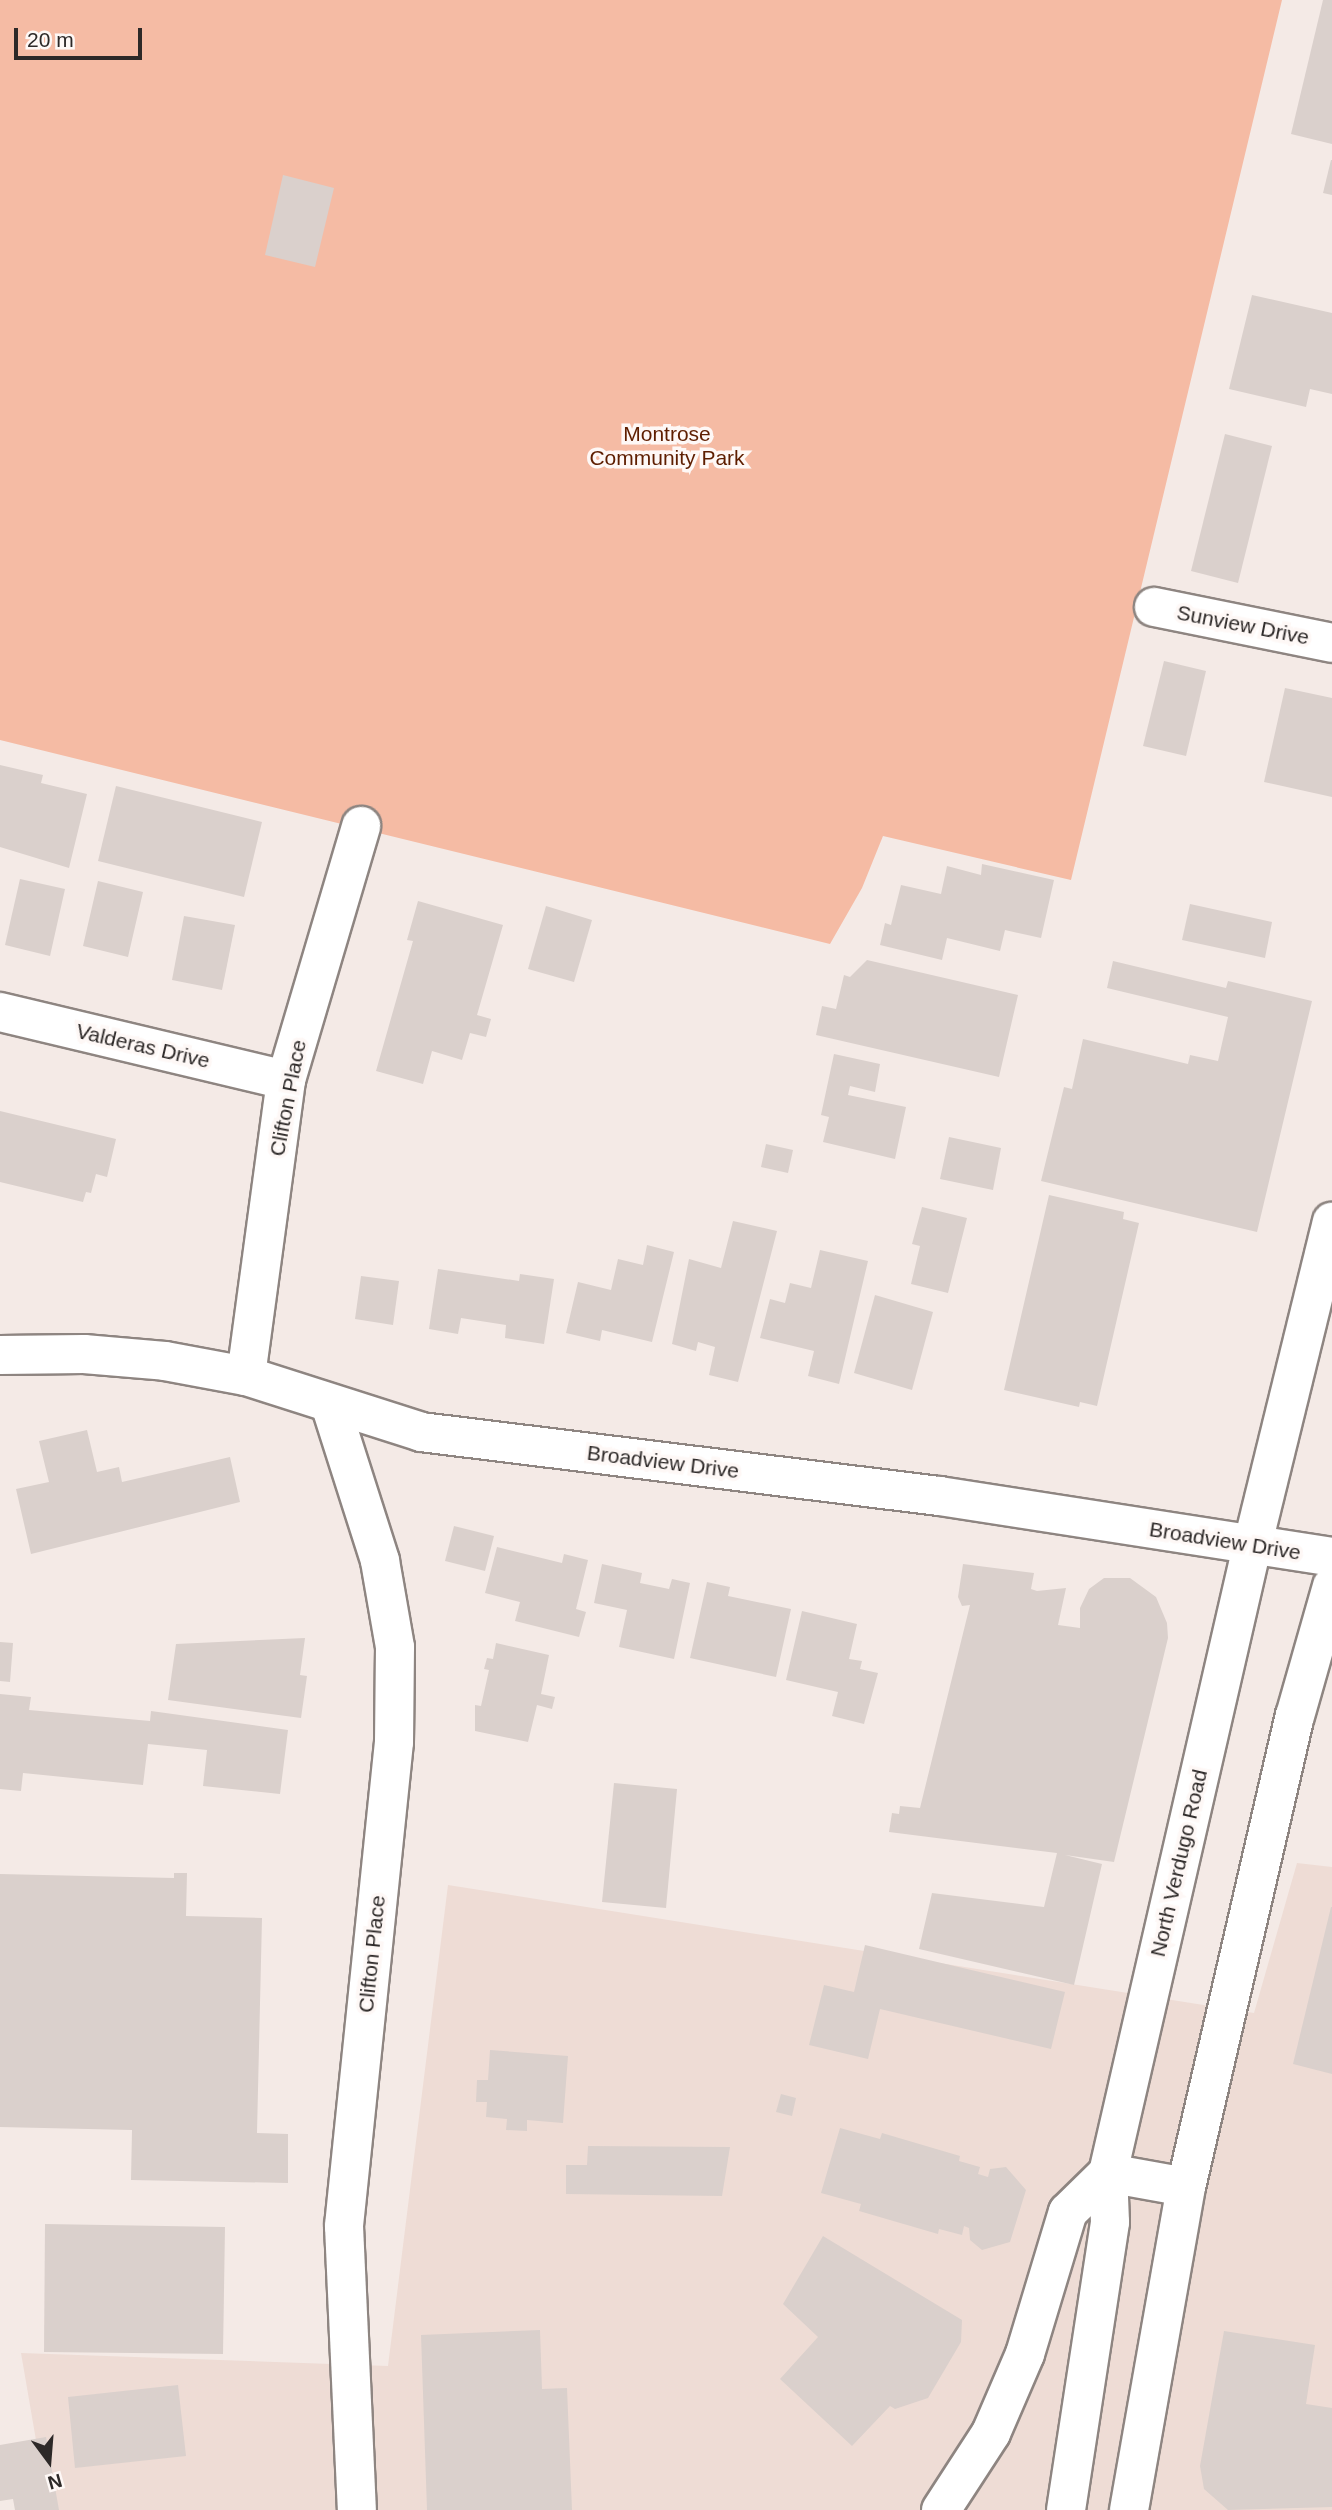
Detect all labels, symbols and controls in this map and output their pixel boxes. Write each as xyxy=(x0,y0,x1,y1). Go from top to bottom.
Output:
scale bar xyxy=(18,14,145,58)
text: 20 m xyxy=(27,28,74,51)
park label: Montrose Community Park xyxy=(589,421,745,471)
street label: Sunview Drive xyxy=(1175,600,1311,650)
street label: Valderas Drive xyxy=(74,1018,212,1074)
street label: Clifton Place xyxy=(264,1038,312,1158)
street label: Broadview Drive xyxy=(586,1440,740,1484)
street label: Broadview Drive xyxy=(1148,1517,1302,1565)
street label: North Verdugo Road xyxy=(1145,1767,1213,1959)
street label: Clifton Place xyxy=(353,1894,391,2014)
north arrow xyxy=(14,2426,84,2496)
text: N xyxy=(45,2470,64,2494)

